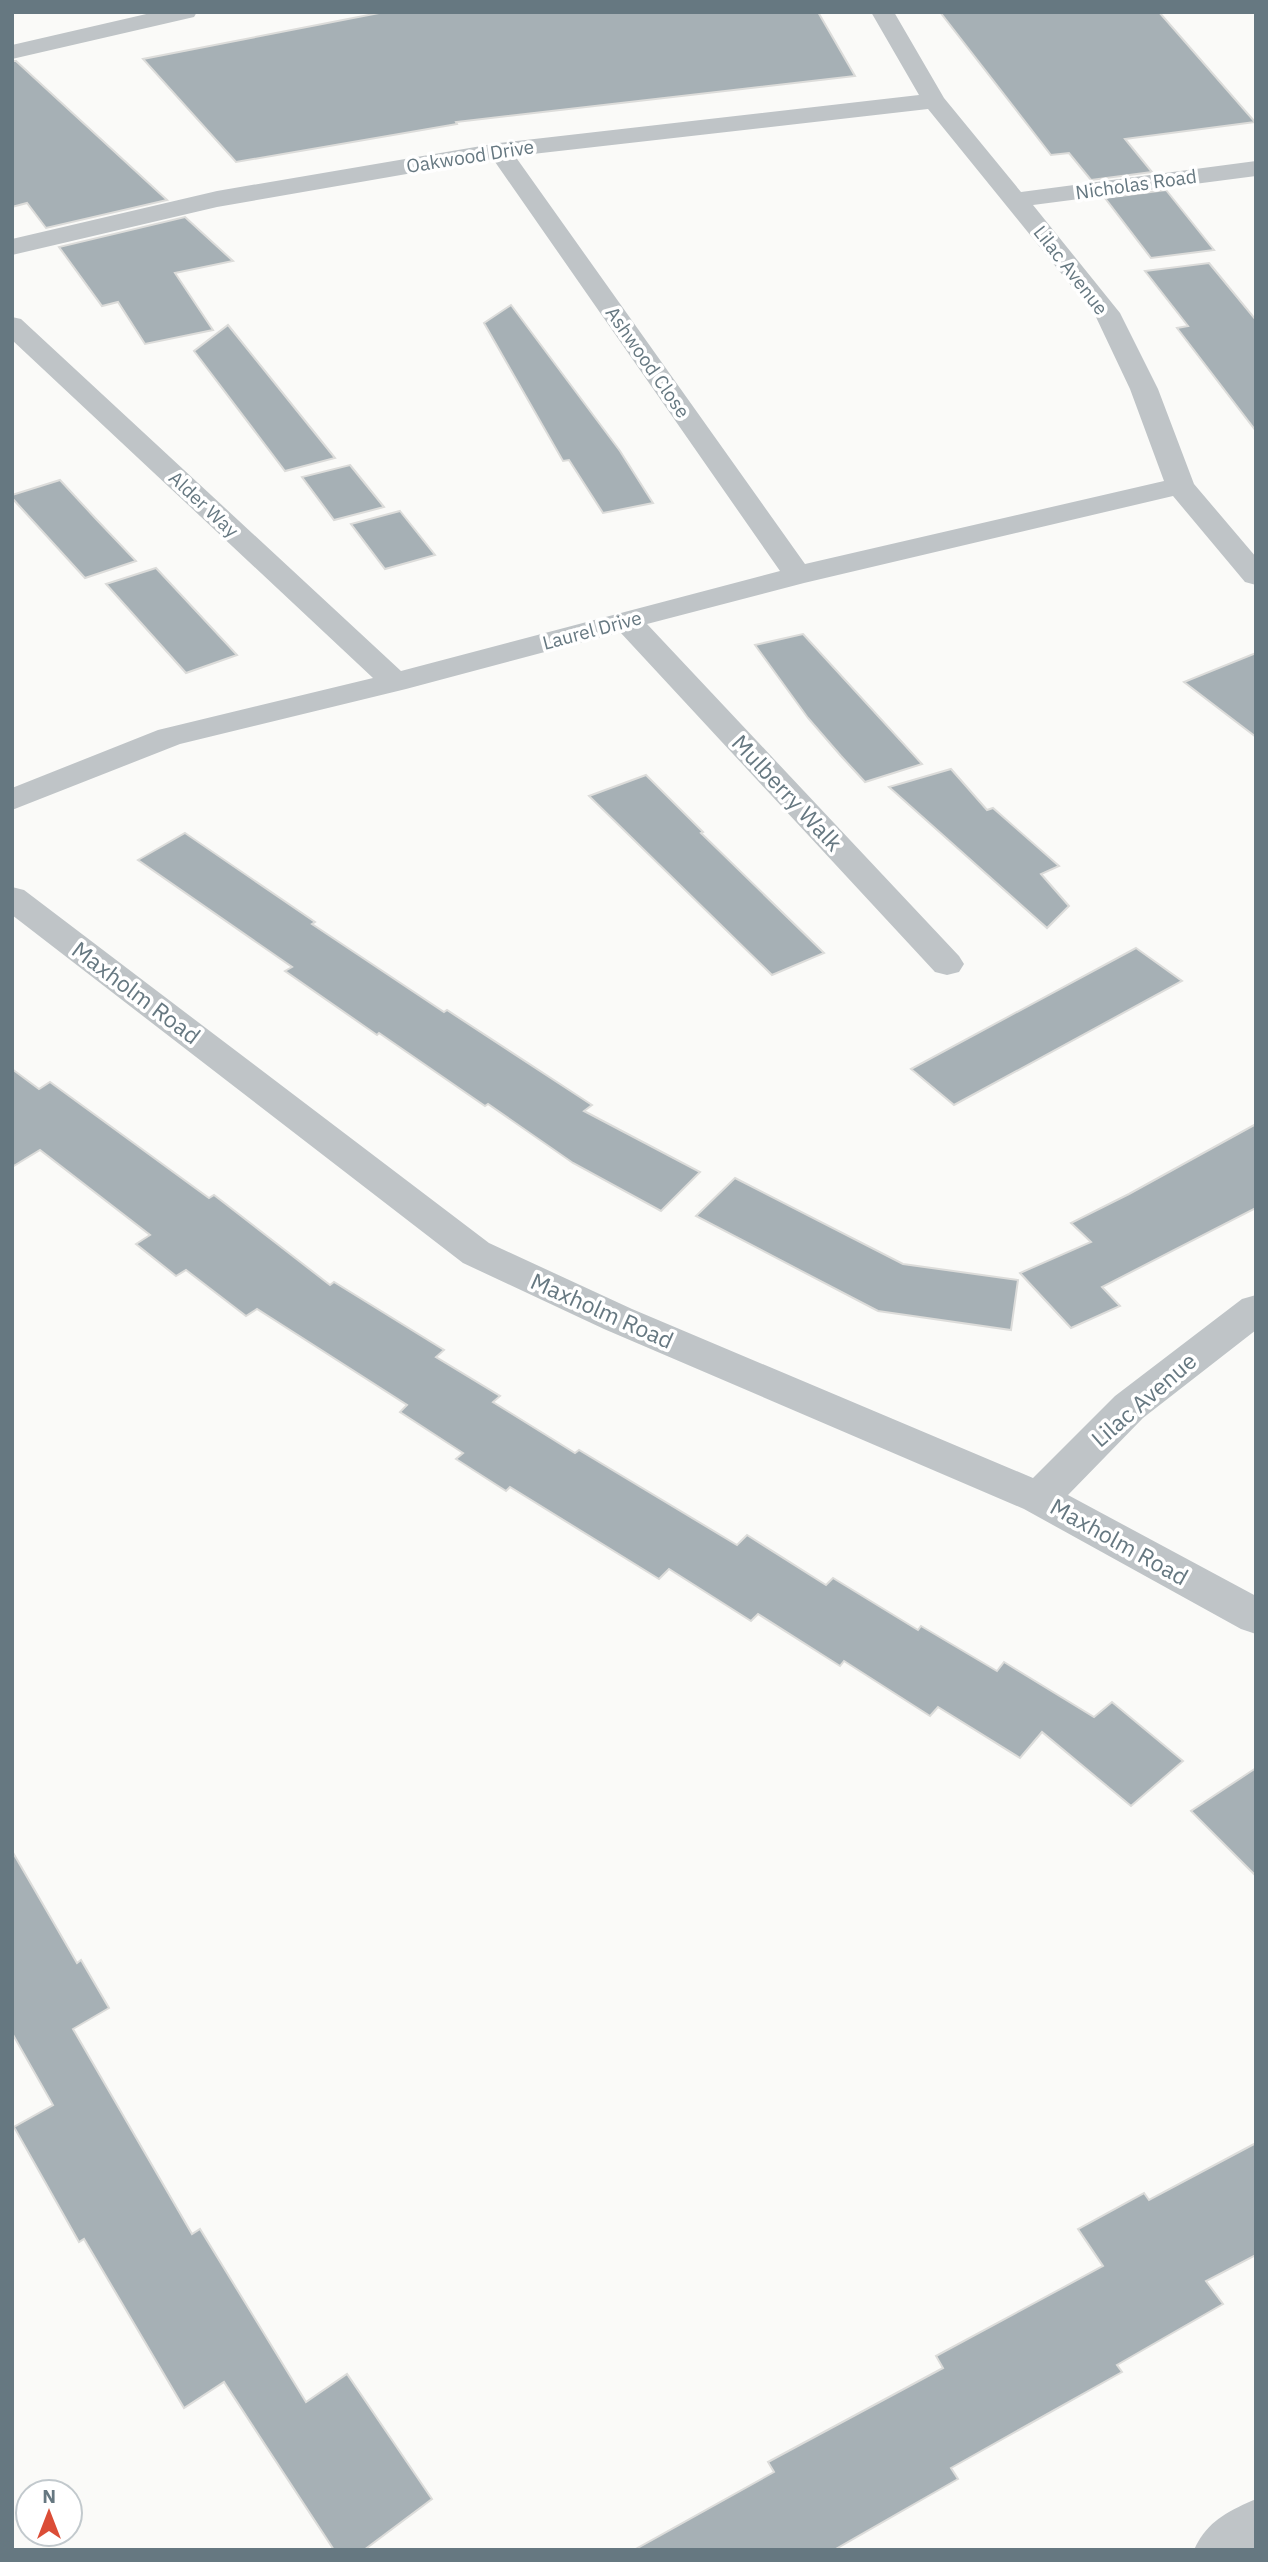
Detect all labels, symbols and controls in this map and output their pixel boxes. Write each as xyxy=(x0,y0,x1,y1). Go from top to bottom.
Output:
street label: Oakwood Drive xyxy=(404,134,536,178)
street label: Nicholas Road xyxy=(1074,164,1198,204)
street label: Lilac Avenue xyxy=(1029,220,1113,320)
street label: Ashwood Close xyxy=(601,302,695,422)
street label: Alder Way xyxy=(164,466,244,543)
street label: Laurel Drive xyxy=(540,605,644,655)
street label: Mulberry Walk xyxy=(726,728,849,857)
street label: Maxholm Road xyxy=(66,934,207,1050)
street label: Maxholm Road xyxy=(526,1265,678,1355)
street label: Lilac Avenue xyxy=(1085,1345,1202,1453)
street label: Maxholm Road xyxy=(1045,1491,1194,1591)
north arrow xyxy=(14,2478,84,2548)
text: N xyxy=(42,2484,56,2508)

